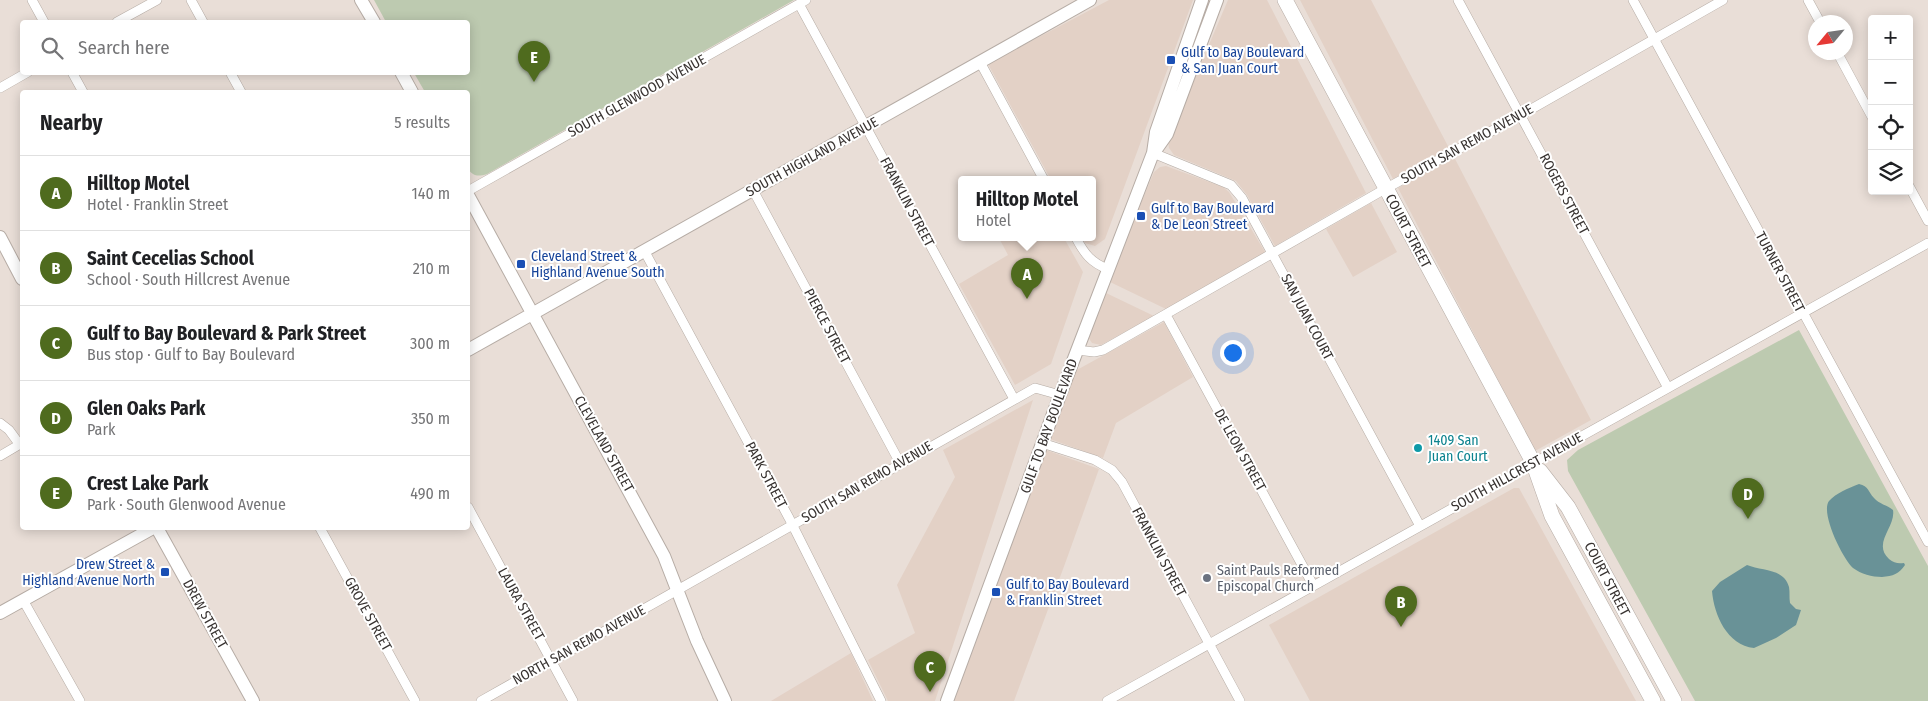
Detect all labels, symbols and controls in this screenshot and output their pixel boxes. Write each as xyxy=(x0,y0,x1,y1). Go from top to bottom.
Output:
north arrow xyxy=(1808,15,1853,60)
map controls xyxy=(1868,15,1913,195)
button: + xyxy=(1868,15,1913,60)
search box xyxy=(20,20,470,75)
icon: search xyxy=(38,34,66,62)
text: Search here xyxy=(78,36,170,59)
pin: E xyxy=(518,41,550,82)
place label: Gulf to Bay Boulevard & San Juan Court xyxy=(1181,44,1304,77)
street label: SOUTH GLENWOOD AVENUE xyxy=(565,51,709,141)
marker: Gulf to Bay Boulevard & San Juan Court xyxy=(1165,54,1177,66)
button: − xyxy=(1868,60,1913,105)
street label: SOUTH SAN REMO AVENUE xyxy=(1398,100,1536,187)
button: locate xyxy=(1868,105,1913,150)
text: Nearby xyxy=(40,110,102,136)
text: 5 results xyxy=(394,113,450,132)
street label: SOUTH HIGHLAND AVENUE xyxy=(743,113,881,200)
button: layers xyxy=(1868,150,1913,195)
street label: ROGERS STREET xyxy=(1536,151,1593,238)
street label: FRANKLIN STREET xyxy=(876,154,938,250)
text: Hilltop Motel xyxy=(87,172,190,195)
popup xyxy=(958,176,1096,241)
text: A xyxy=(52,184,60,203)
text: 140 m xyxy=(412,184,450,203)
text: Hilltop Motel xyxy=(976,188,1078,211)
street label: COURT STREET xyxy=(1381,191,1435,271)
text: Hotel · Franklin Street xyxy=(87,195,228,214)
place label: Gulf to Bay Boulevard & De Leon Street xyxy=(1151,200,1274,233)
marker: Gulf to Bay Boulevard & De Leon Street xyxy=(1135,210,1147,222)
text: Hotel xyxy=(976,211,1011,230)
street label: TURNER STREET xyxy=(1752,229,1809,316)
text: Saint Cecelias School xyxy=(87,247,254,270)
place label: Cleveland Street & Highland Avenue South xyxy=(531,248,665,281)
marker: Cleveland Street & Highland Avenue South xyxy=(515,258,527,270)
pin: A xyxy=(1011,258,1043,299)
text: B xyxy=(52,259,60,278)
text: 210 m xyxy=(413,259,450,278)
text: School · South Hillcrest Avenue xyxy=(87,270,290,289)
street label: SAN JUAN COURT xyxy=(1277,271,1337,363)
street label: PIERCE STREET xyxy=(800,286,854,367)
text: Gulf to Bay Boulevard & Park Street xyxy=(87,322,366,345)
text: C xyxy=(52,334,60,353)
text: 300 m xyxy=(410,334,450,353)
your location xyxy=(1220,340,1246,366)
text: Bus stop · Gulf to Bay Boulevard xyxy=(87,345,295,364)
street label: GULF TO BAY BOULEVARD xyxy=(1017,356,1081,496)
street label: CLEVELAND STREET xyxy=(571,393,638,496)
text: Glen Oaks Park xyxy=(87,397,205,420)
street label: DE LEON STREET xyxy=(1210,406,1270,495)
text: D xyxy=(51,409,61,428)
text: 350 m xyxy=(411,409,450,428)
text: Park xyxy=(87,420,115,439)
street label: SOUTH HILLCREST AVENUE xyxy=(1448,429,1586,515)
place label: 1409 San Juan Court xyxy=(1428,432,1488,465)
street label: SOUTH SAN REMO AVENUE xyxy=(798,437,936,526)
street label: PARK STREET xyxy=(741,439,791,511)
marker: 1409 San Juan Court xyxy=(1412,442,1424,454)
text: Crest Lake Park xyxy=(87,472,208,495)
pin: D xyxy=(1732,478,1764,519)
text: E xyxy=(52,484,60,503)
text: 490 m xyxy=(410,484,450,503)
text: Park · South Glenwood Avenue xyxy=(87,495,286,514)
street label: FRANKLIN STREET xyxy=(1128,504,1190,600)
street label: COURT STREET xyxy=(1580,539,1634,619)
place label: Drew Street & Highland Avenue North xyxy=(22,556,155,589)
place label: Saint Pauls Reformed Episcopal Church xyxy=(1217,562,1339,595)
street label: LAURA STREET xyxy=(494,565,548,644)
marker: Drew Street & Highland Avenue North xyxy=(159,566,171,578)
marker: Saint Pauls Reformed Episcopal Church xyxy=(1201,572,1213,584)
street label: GROVE STREET xyxy=(341,574,395,654)
street label: DREW STREET xyxy=(179,576,231,652)
place label: Gulf to Bay Boulevard & Franklin Street xyxy=(1006,576,1129,609)
marker: Gulf to Bay Boulevard & Franklin Street xyxy=(990,586,1002,598)
pin: B xyxy=(1385,586,1417,627)
street label: NORTH SAN REMO AVENUE xyxy=(510,601,649,689)
pin: C xyxy=(914,651,946,692)

